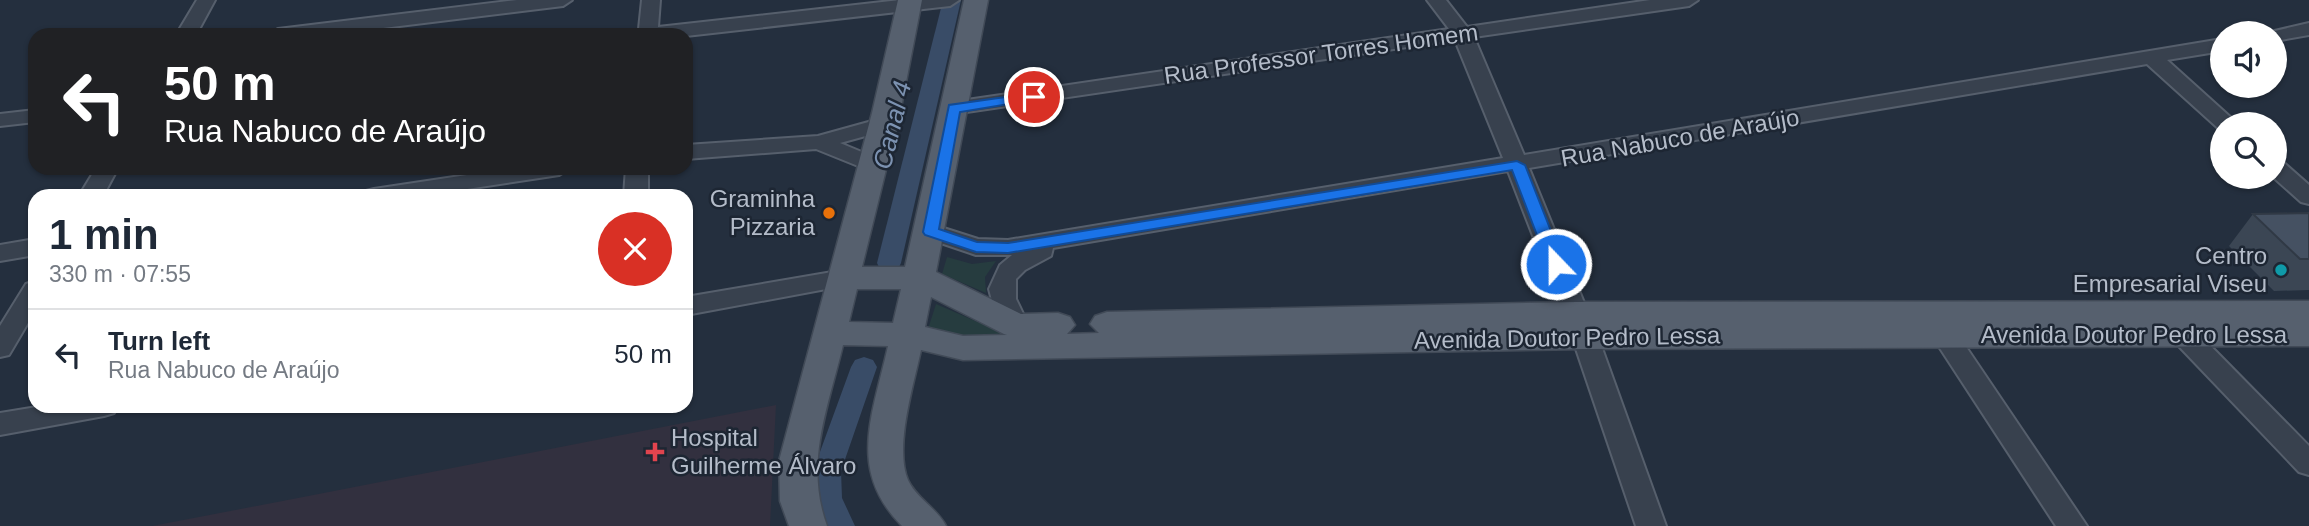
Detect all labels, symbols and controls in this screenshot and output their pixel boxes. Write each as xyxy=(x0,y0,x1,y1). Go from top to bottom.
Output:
street label: Rua Professor Torres Homem xyxy=(1162,18,1480,89)
map controls xyxy=(2210,21,2287,189)
button: sound xyxy=(2210,21,2287,98)
icon: left xyxy=(49,56,140,147)
text: 50 m xyxy=(164,56,276,110)
pin xyxy=(1004,67,1064,127)
water label: Canal 4 xyxy=(867,78,917,172)
icon: arrive xyxy=(1015,78,1053,116)
street label: Rua Nabuco de Araújo xyxy=(1559,103,1801,172)
button: search xyxy=(2210,112,2287,189)
text: Rua Nabuco de Araújo xyxy=(164,113,486,149)
place label: Graminha Pizzaria xyxy=(710,185,816,240)
marker: Graminha Pizzaria xyxy=(821,205,837,221)
text: 1 min xyxy=(49,211,159,258)
button: close xyxy=(598,212,672,286)
position arrow xyxy=(1519,227,1593,301)
place label: Centro Empresarial Viseu xyxy=(2073,242,2267,297)
text: 330 m · 07:55 xyxy=(49,261,191,287)
marker: Centro Empresarial Viseu xyxy=(2273,262,2289,278)
street label: Avenida Doutor Pedro Lessa xyxy=(1414,321,1721,354)
street label: Avenida Doutor Pedro Lessa xyxy=(1981,321,2288,348)
text: Turn left xyxy=(108,326,210,356)
icon: left xyxy=(49,336,87,374)
text: 50 m xyxy=(614,339,672,369)
text: Rua Nabuco de Araújo xyxy=(108,357,339,383)
place label: Hospital Guilherme Álvaro xyxy=(671,424,856,479)
marker: Hospital Guilherme Álvaro xyxy=(645,442,665,462)

